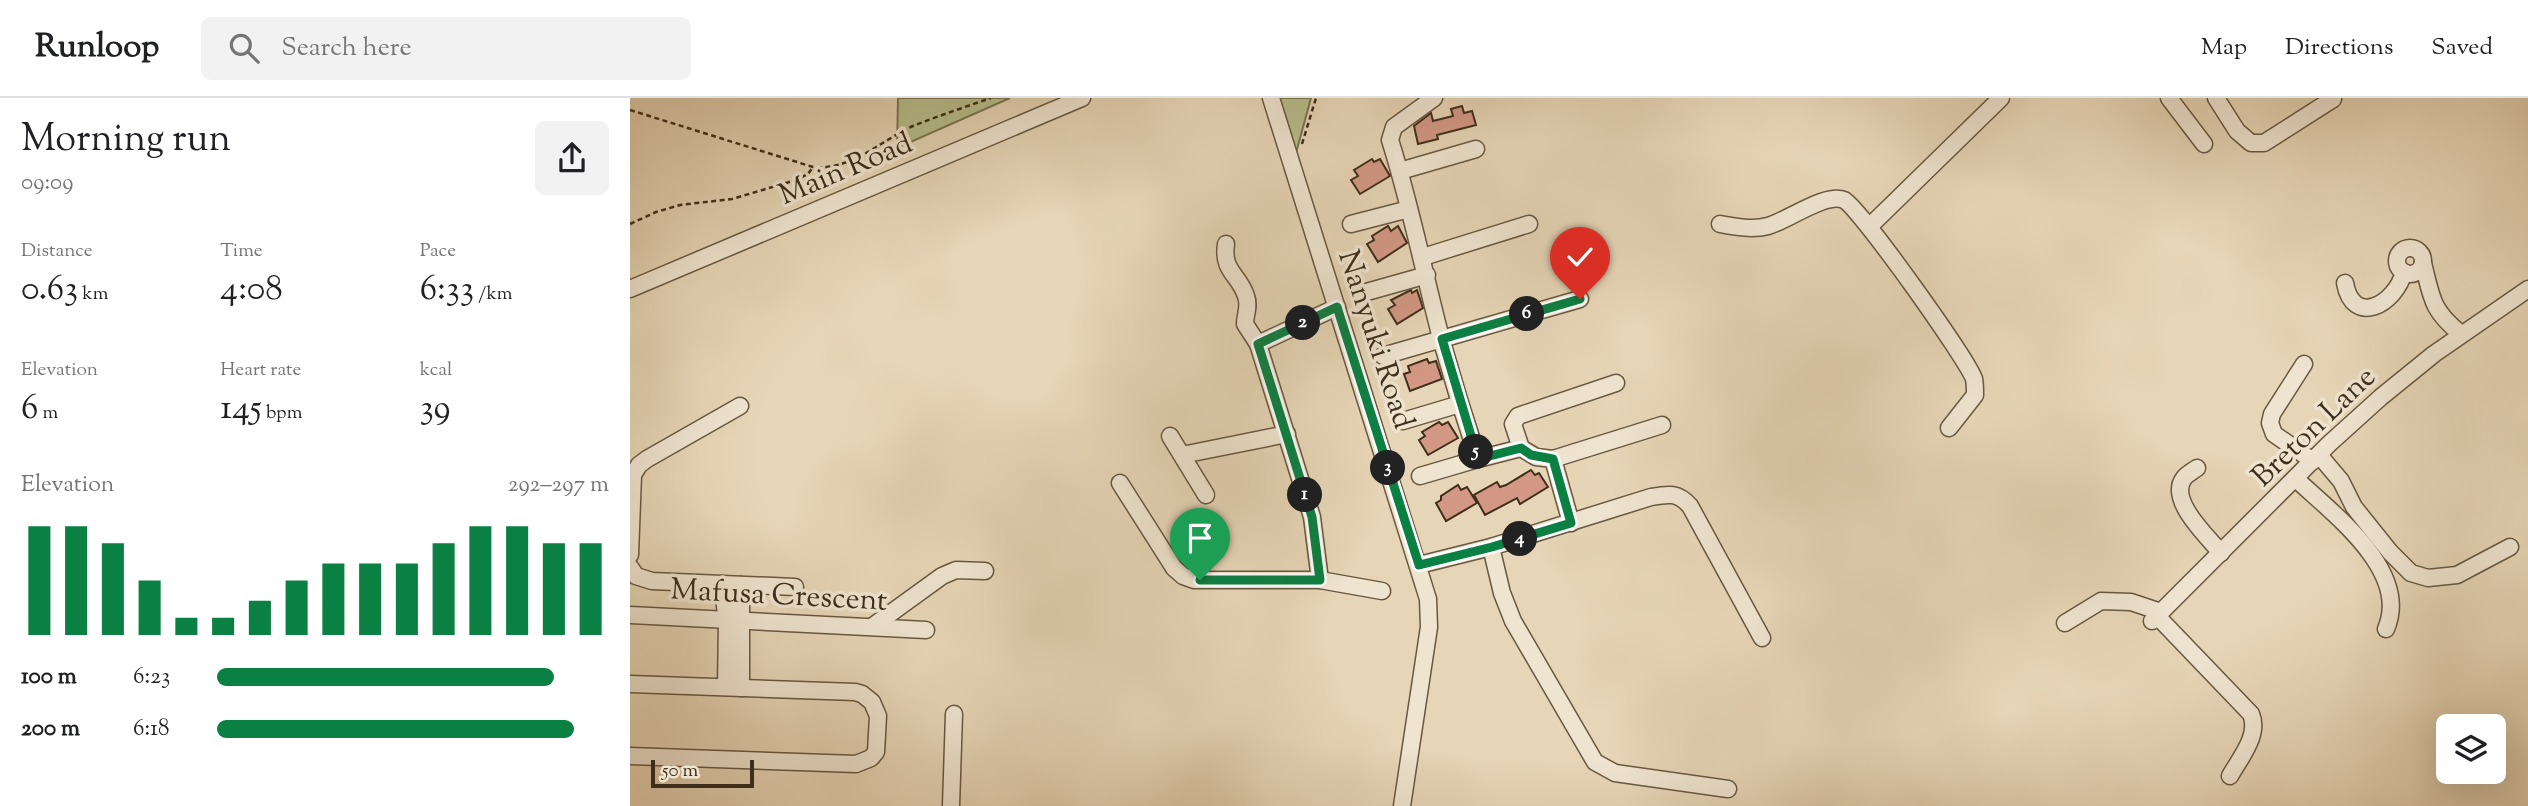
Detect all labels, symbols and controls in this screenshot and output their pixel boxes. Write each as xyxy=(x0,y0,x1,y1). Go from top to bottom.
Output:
search box xyxy=(201,17,691,80)
text: Runloop xyxy=(35,24,159,72)
icon: search xyxy=(225,29,263,67)
text: Search here xyxy=(281,30,412,67)
text: Map xyxy=(2201,31,2247,65)
text: Directions xyxy=(2285,31,2393,65)
text: Saved xyxy=(2431,31,2493,65)
text: Morning run xyxy=(21,114,231,168)
button: share xyxy=(535,121,609,195)
street label: Main Road xyxy=(772,123,920,218)
text: 09:09 xyxy=(21,167,73,200)
pin xyxy=(1550,227,1610,299)
text: Distance xyxy=(21,238,93,265)
text: Time xyxy=(220,238,263,265)
text: Pace xyxy=(420,238,456,265)
icon: check xyxy=(1561,238,1599,276)
street label: Nanyuki Road xyxy=(1326,245,1424,435)
text: 0.63 xyxy=(21,265,78,316)
text: 4:08 xyxy=(220,265,283,316)
text: 6:33 xyxy=(420,265,474,316)
text: km xyxy=(78,281,108,308)
text: /km xyxy=(474,281,513,308)
pin: 6 xyxy=(1510,296,1544,332)
text: 6 xyxy=(1522,300,1531,327)
pin: 2 xyxy=(1286,306,1320,341)
text: 2 xyxy=(1298,309,1307,336)
text: Elevation xyxy=(21,357,98,384)
text: Heart rate xyxy=(220,357,301,384)
text: kcal xyxy=(420,357,452,384)
street label: Breton Lane xyxy=(2243,357,2387,498)
text: 6 xyxy=(21,384,38,435)
text: 145 xyxy=(220,384,262,435)
text: 39 xyxy=(420,384,451,435)
text: m xyxy=(38,400,58,427)
text: bpm xyxy=(262,400,302,427)
pin: 5 xyxy=(1458,434,1494,470)
text: 5 xyxy=(1472,438,1479,465)
pin: 3 xyxy=(1370,450,1406,486)
text: 3 xyxy=(1384,454,1391,481)
text: Elevation xyxy=(21,469,114,502)
text: 292–297 m xyxy=(508,469,609,502)
pin: 1 xyxy=(1288,478,1322,512)
text: 1 xyxy=(1301,481,1308,508)
pin xyxy=(1170,508,1230,580)
icon: arrive xyxy=(1181,519,1219,557)
pin: 4 xyxy=(1502,522,1538,556)
text: 4 xyxy=(1515,525,1524,552)
street label: Mafusa Crescent xyxy=(669,569,888,624)
text: 100 m xyxy=(21,661,77,694)
text: 6:23 xyxy=(133,661,170,694)
text: 200 m xyxy=(21,713,80,746)
text: 6:18 xyxy=(133,713,170,746)
map controls xyxy=(2436,714,2506,784)
button: layers xyxy=(2436,714,2506,784)
scale bar xyxy=(651,757,754,789)
text: 50 m xyxy=(662,758,698,785)

